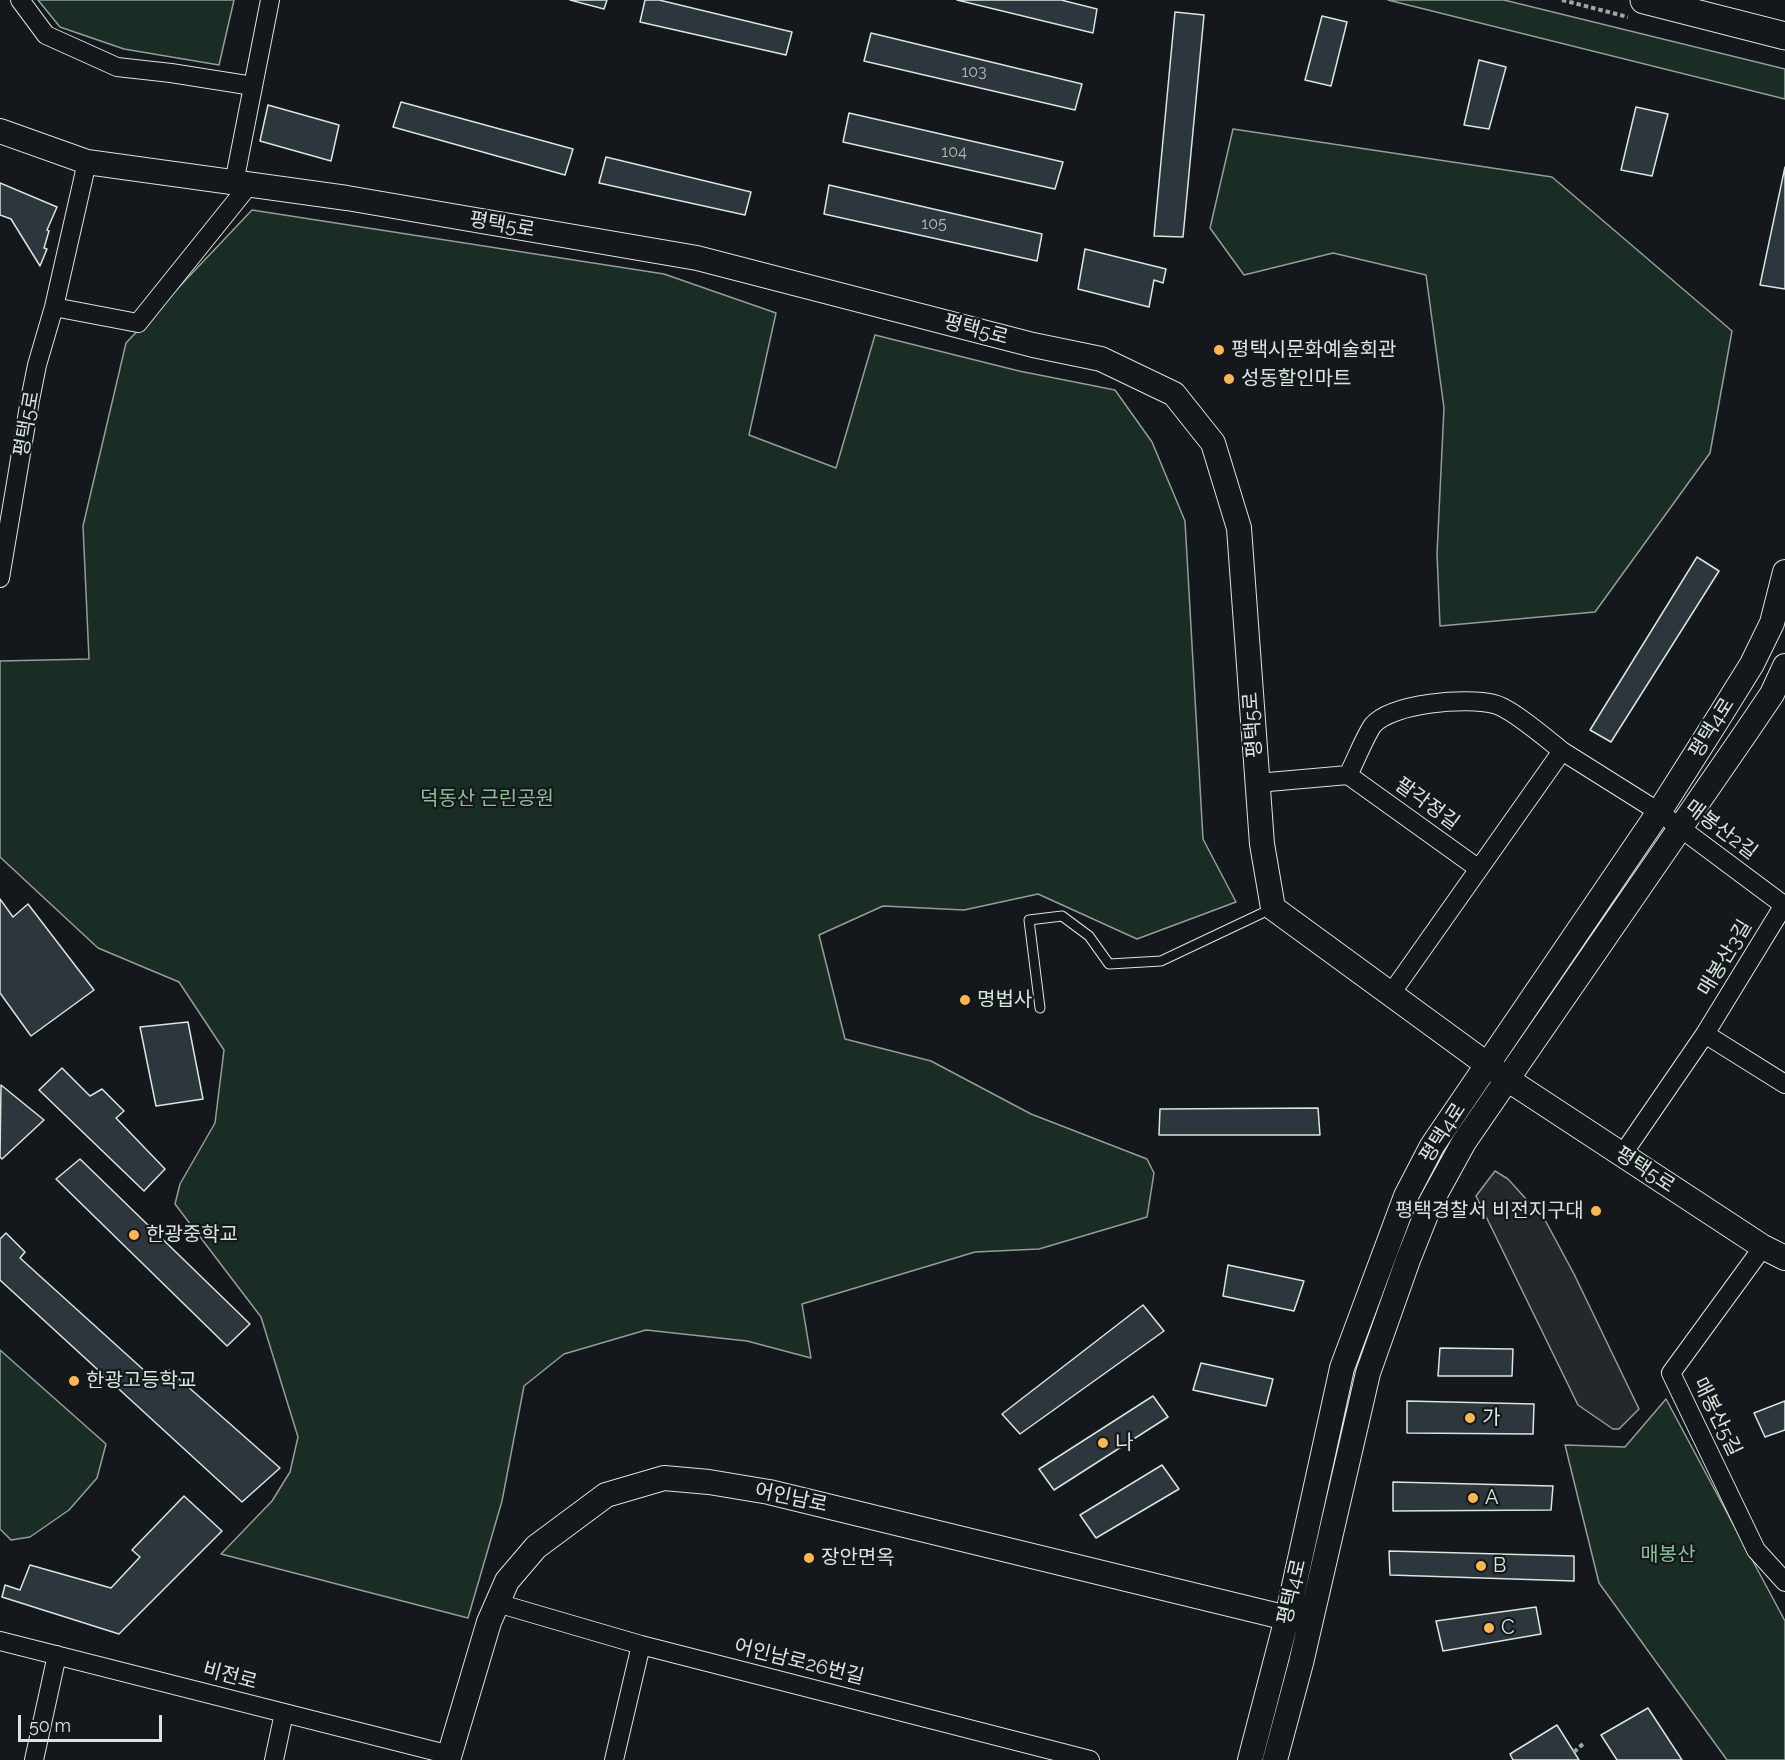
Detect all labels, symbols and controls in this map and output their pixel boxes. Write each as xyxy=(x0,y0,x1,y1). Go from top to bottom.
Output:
house number: 103 xyxy=(961,62,987,82)
house number: 104 xyxy=(941,142,967,162)
street label: 평택5로 xyxy=(467,207,537,243)
house number: 105 xyxy=(921,214,947,234)
street label: 평택5로 xyxy=(941,310,1011,350)
place label: 평택시문화예술회관 xyxy=(1231,338,1397,362)
marker: 평택시문화예술회관 xyxy=(1212,343,1226,357)
place label: 성동할인마트 xyxy=(1241,367,1351,391)
marker: 성동할인마트 xyxy=(1222,372,1236,386)
street label: 평택5로 xyxy=(9,389,45,459)
street label: 평택5로 xyxy=(1239,691,1267,759)
street label: 평택4로 xyxy=(1684,694,1740,762)
street label: 팔각정길 xyxy=(1390,773,1464,835)
park label: 덕동산 근린공원 xyxy=(420,787,554,811)
street label: 매봉산2길 xyxy=(1680,795,1762,865)
street label: 매봉산3길 xyxy=(1693,916,1757,1000)
place label: 명법사 xyxy=(977,988,1032,1012)
marker: 명법사 xyxy=(958,993,972,1007)
street label: 평택4로 xyxy=(1415,1099,1471,1167)
street label: 평택5로 xyxy=(1611,1142,1679,1198)
place label: 평택경찰서 비전지구대 xyxy=(1395,1199,1584,1223)
marker: 평택경찰서 비전지구대 xyxy=(1589,1204,1603,1218)
place label: 한광중학교 xyxy=(146,1223,238,1247)
marker: 한광중학교 xyxy=(127,1228,141,1242)
place label: 한광고등학교 xyxy=(86,1369,196,1393)
marker: 한광고등학교 xyxy=(67,1374,81,1388)
street label: 매봉산5길 xyxy=(1688,1374,1746,1460)
place label: 가 xyxy=(1482,1406,1500,1430)
marker: 가 xyxy=(1463,1411,1477,1425)
place label: 나 xyxy=(1115,1431,1133,1455)
marker: 나 xyxy=(1096,1436,1110,1450)
street label: 어인남로 xyxy=(753,1479,829,1517)
place label: A xyxy=(1485,1486,1499,1510)
marker: A xyxy=(1466,1491,1480,1505)
park label: 매봉산 xyxy=(1640,1543,1696,1567)
place label: 장안면옥 xyxy=(821,1546,895,1570)
marker: 장안면옥 xyxy=(802,1551,816,1565)
place label: B xyxy=(1493,1554,1506,1578)
street label: 평택4로 xyxy=(1273,1557,1311,1627)
marker: B xyxy=(1474,1559,1488,1573)
place label: C xyxy=(1501,1616,1515,1640)
marker: C xyxy=(1482,1621,1496,1635)
street label: 어인남로26번길 xyxy=(732,1634,866,1690)
street label: 비전로 xyxy=(200,1657,260,1695)
scale bar xyxy=(21,1703,165,1741)
text: 50 m xyxy=(29,1715,71,1736)

